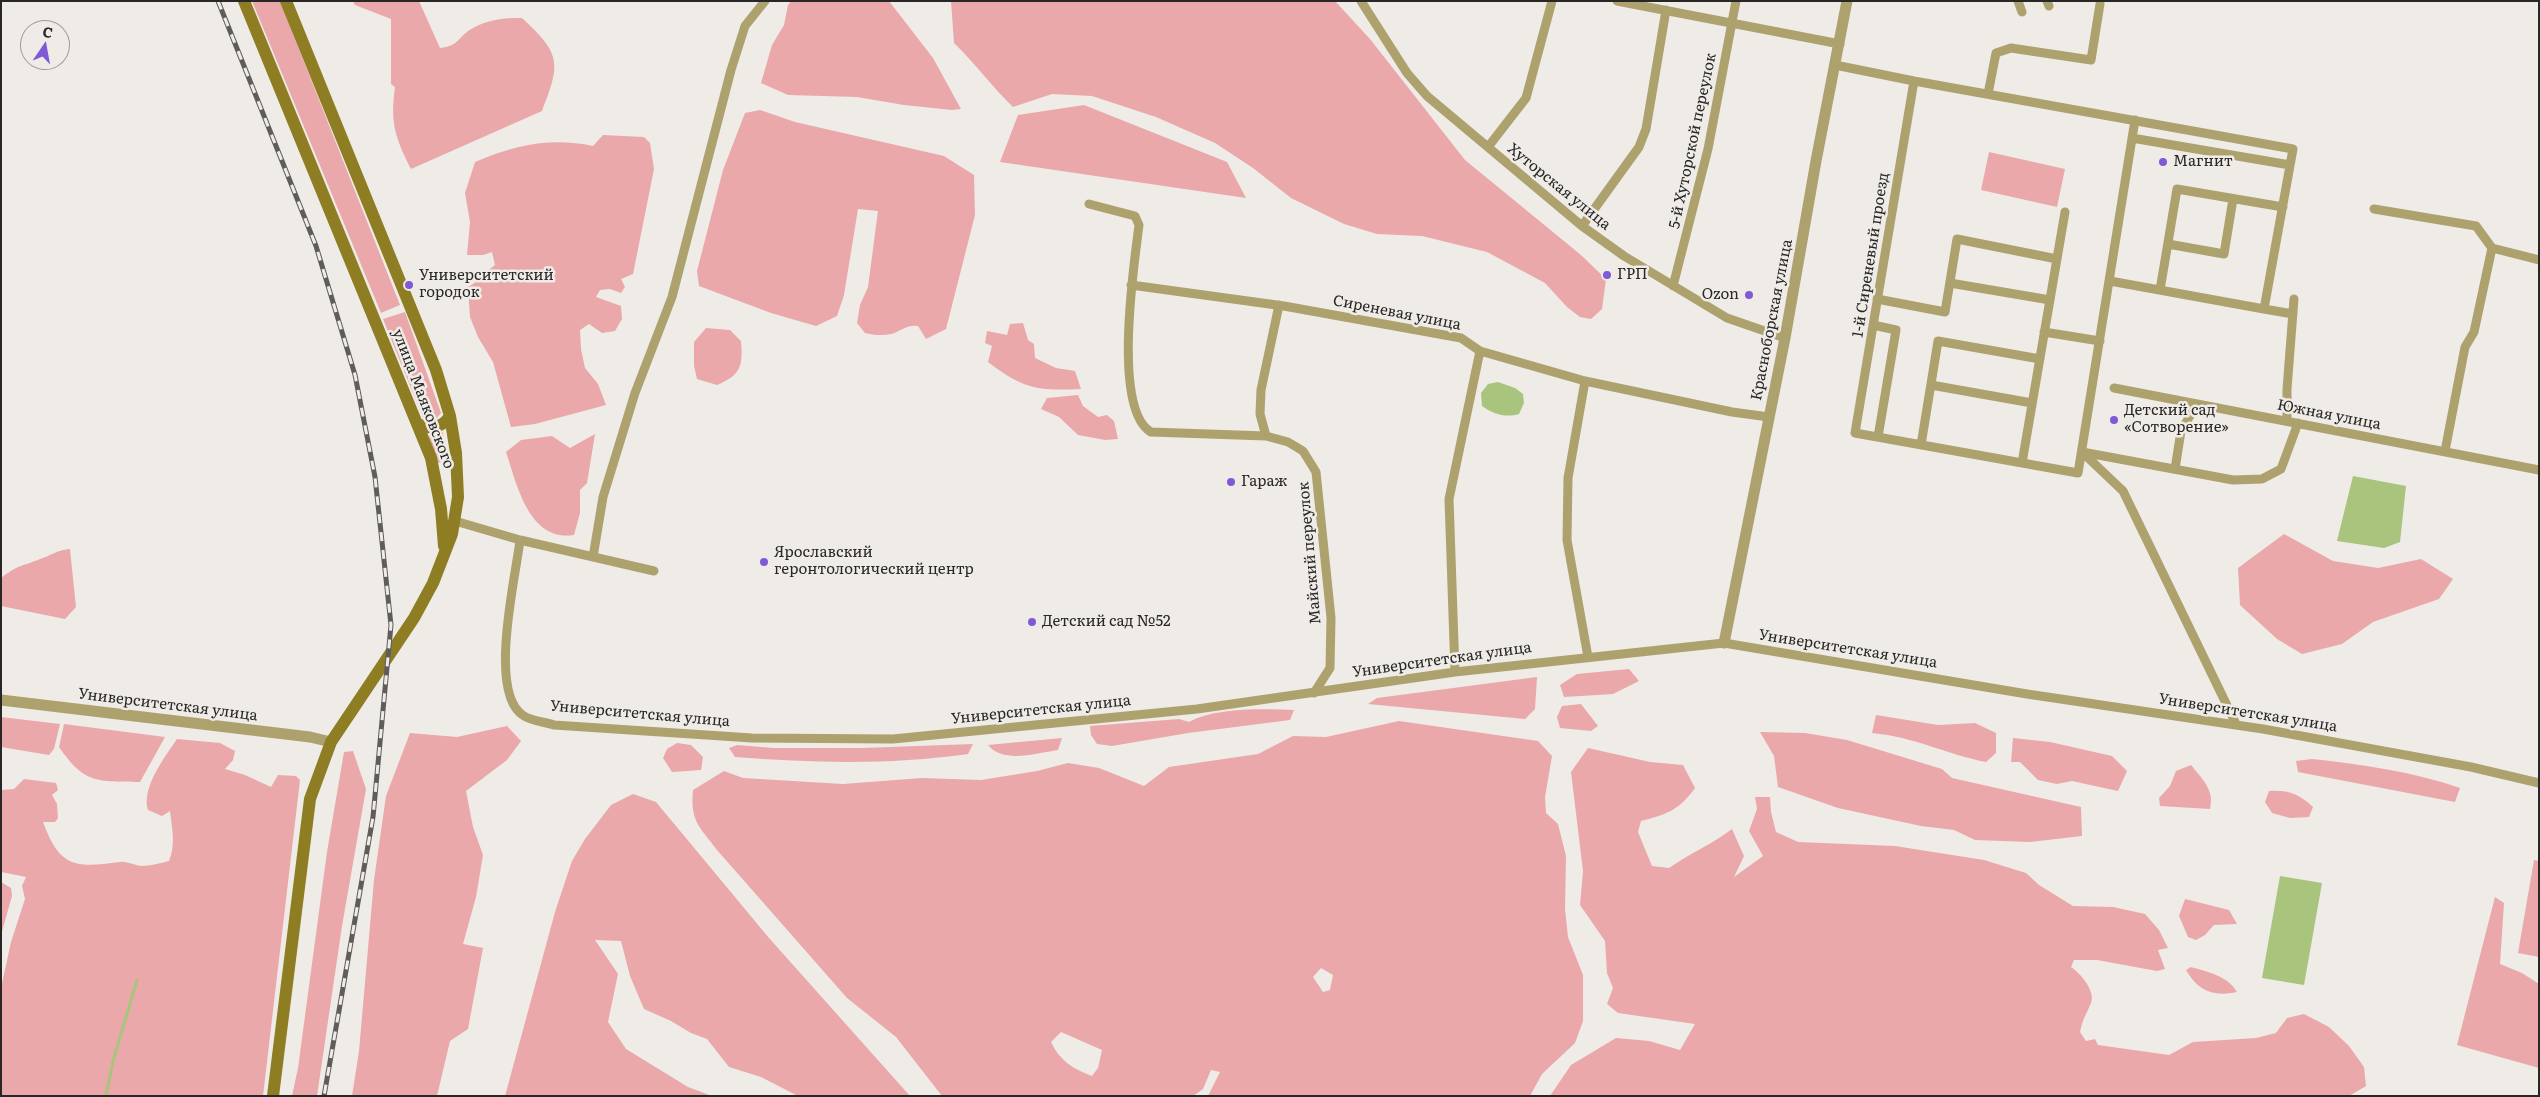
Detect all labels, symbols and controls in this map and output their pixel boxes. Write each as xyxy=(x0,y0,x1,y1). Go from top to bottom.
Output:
north arrow xyxy=(20,20,70,70)
text: С xyxy=(41,20,55,42)
street label: 5-й Хуторской переулок xyxy=(1666,51,1720,231)
street label: Хуторская улица xyxy=(1504,140,1614,234)
place label: Магнит xyxy=(2173,153,2233,171)
marker: Магнит xyxy=(2157,156,2169,168)
street label: 1-й Сиреневый проезд xyxy=(1849,171,1893,339)
street label: Красноборская улица xyxy=(1748,238,1796,402)
place label: ГРП xyxy=(1617,266,1648,284)
place label: Университетский городок xyxy=(419,267,554,302)
marker: ГРП xyxy=(1601,269,1613,281)
marker: Университетский городок xyxy=(403,279,415,291)
place label: Ozon xyxy=(1702,286,1739,304)
marker: Ozon xyxy=(1743,289,1755,301)
street label: Сиреневая улица xyxy=(1331,292,1463,334)
street label: улица Маяковского xyxy=(388,327,458,471)
street label: Южная улица xyxy=(2276,396,2382,434)
place label: Детский сад «Сотворение» xyxy=(2124,402,2229,437)
marker: Детский сад «Сотворение» xyxy=(2108,414,2120,426)
place label: Гараж xyxy=(1241,473,1287,491)
marker: Гараж xyxy=(1225,476,1237,488)
street label: Майский переулок xyxy=(1295,481,1325,625)
place label: Ярославский геронтологический центр xyxy=(774,544,974,579)
marker: Ярославский геронтологический центр xyxy=(758,556,770,568)
place label: Детский сад №52 xyxy=(1042,613,1171,631)
marker: Детский сад №52 xyxy=(1026,616,1038,628)
street label: Университетская улица xyxy=(1757,626,1939,672)
street label: Университетская улица xyxy=(1351,639,1533,681)
street label: Университетская улица xyxy=(77,685,259,725)
street label: Университетская улица xyxy=(2157,690,2339,736)
street label: Университетская улица xyxy=(950,692,1132,728)
street label: Университетская улица xyxy=(549,697,731,731)

